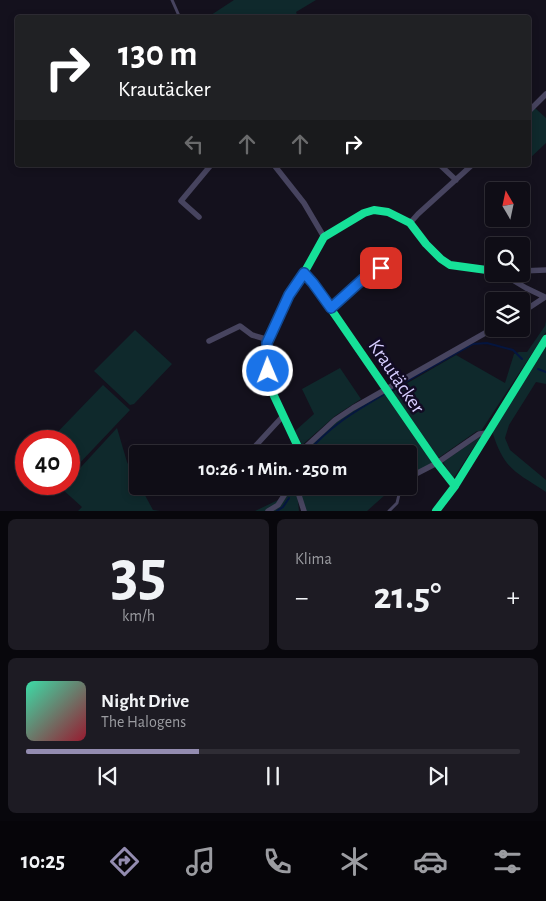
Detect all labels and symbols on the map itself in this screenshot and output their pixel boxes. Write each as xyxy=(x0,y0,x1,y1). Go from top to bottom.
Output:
north arrow xyxy=(485,182,530,228)
pin xyxy=(360,247,402,289)
street label: Krautäcker xyxy=(364,336,428,418)
position arrow xyxy=(241,344,293,396)
speed limit sign: 40 xyxy=(15,430,80,495)

